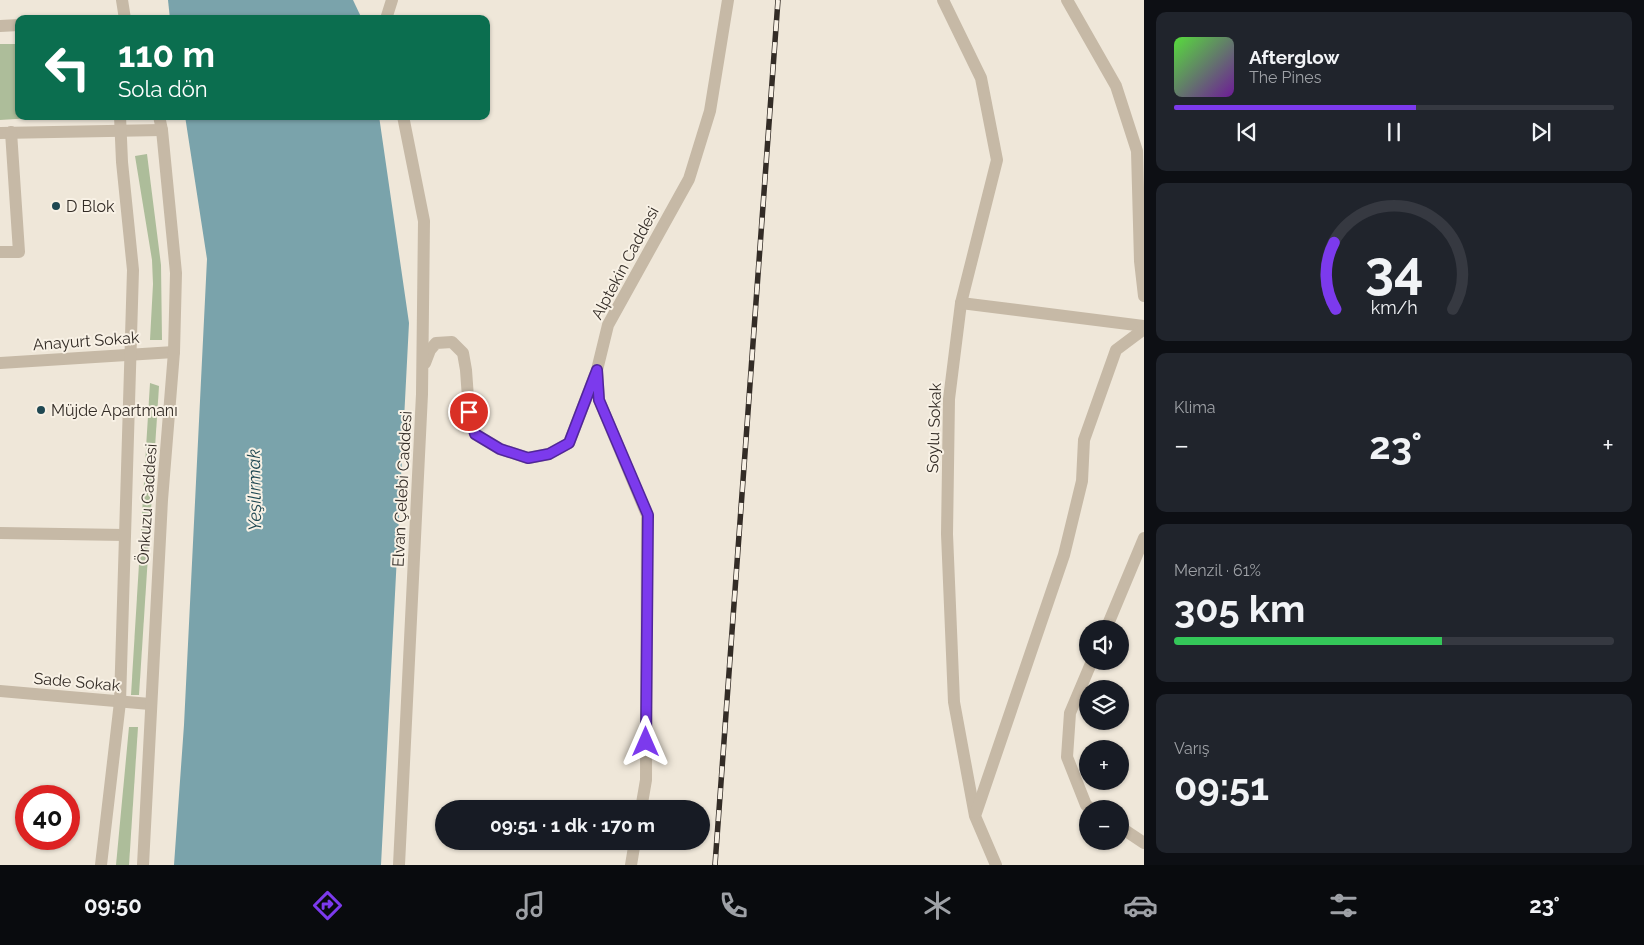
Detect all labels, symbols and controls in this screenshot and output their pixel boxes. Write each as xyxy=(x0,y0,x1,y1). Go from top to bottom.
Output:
text: 110 m xyxy=(118,34,215,75)
icon: left xyxy=(35,35,100,100)
text: Afterglow xyxy=(1249,46,1339,68)
text: The Pines xyxy=(1249,68,1321,87)
text: Sola dön xyxy=(118,76,208,102)
icon: previous xyxy=(1233,118,1261,146)
icon: pause xyxy=(1380,118,1408,146)
icon: next xyxy=(1527,118,1555,146)
place label: D Blok xyxy=(66,197,115,216)
marker: D Blok xyxy=(50,200,62,212)
street label: Alptekin Caddesi xyxy=(587,203,663,323)
text: 34 xyxy=(1365,239,1423,300)
text: km/h xyxy=(1370,297,1418,318)
street label: Anayurt Sokak xyxy=(32,328,140,354)
street label: Soylu Sokak xyxy=(923,382,945,474)
pin xyxy=(448,391,490,433)
icon: arrive xyxy=(455,398,483,426)
text: Klima xyxy=(1174,398,1216,417)
place label: Müjde Apartmanı xyxy=(51,401,178,420)
marker: Müjde Apartmanı xyxy=(35,404,47,416)
street label: Elvan Çelebi Caddesi xyxy=(388,411,416,567)
text: 23° xyxy=(1369,423,1422,468)
text: − xyxy=(1174,429,1189,462)
text: + xyxy=(1602,429,1614,462)
street label: Önkuzu Caddesi xyxy=(132,443,161,565)
water label: Yeşilırmak xyxy=(243,448,265,531)
text: Menzil · 61% xyxy=(1174,561,1261,580)
text: 305 km xyxy=(1174,586,1305,631)
map controls xyxy=(1079,620,1129,850)
button: sound xyxy=(1079,620,1129,670)
street label: Sade Sokak xyxy=(33,669,122,695)
button: layers xyxy=(1079,680,1129,730)
position arrow xyxy=(619,715,671,767)
text: Varış xyxy=(1174,739,1210,758)
button: + xyxy=(1079,740,1129,790)
text: 09:51 xyxy=(1174,764,1269,809)
speed limit sign: 40 xyxy=(15,785,80,850)
button: − xyxy=(1079,800,1129,850)
text: 09:51 · 1 dk · 170 m xyxy=(490,814,655,836)
icon: directions xyxy=(310,888,345,923)
icon: music xyxy=(513,888,548,923)
icon: phone xyxy=(716,888,751,923)
icon: climate xyxy=(920,888,955,923)
icon: car xyxy=(1123,888,1158,923)
icon: filters xyxy=(1326,888,1361,923)
text: 09:50 xyxy=(84,892,142,918)
text: 23° xyxy=(1529,892,1560,918)

